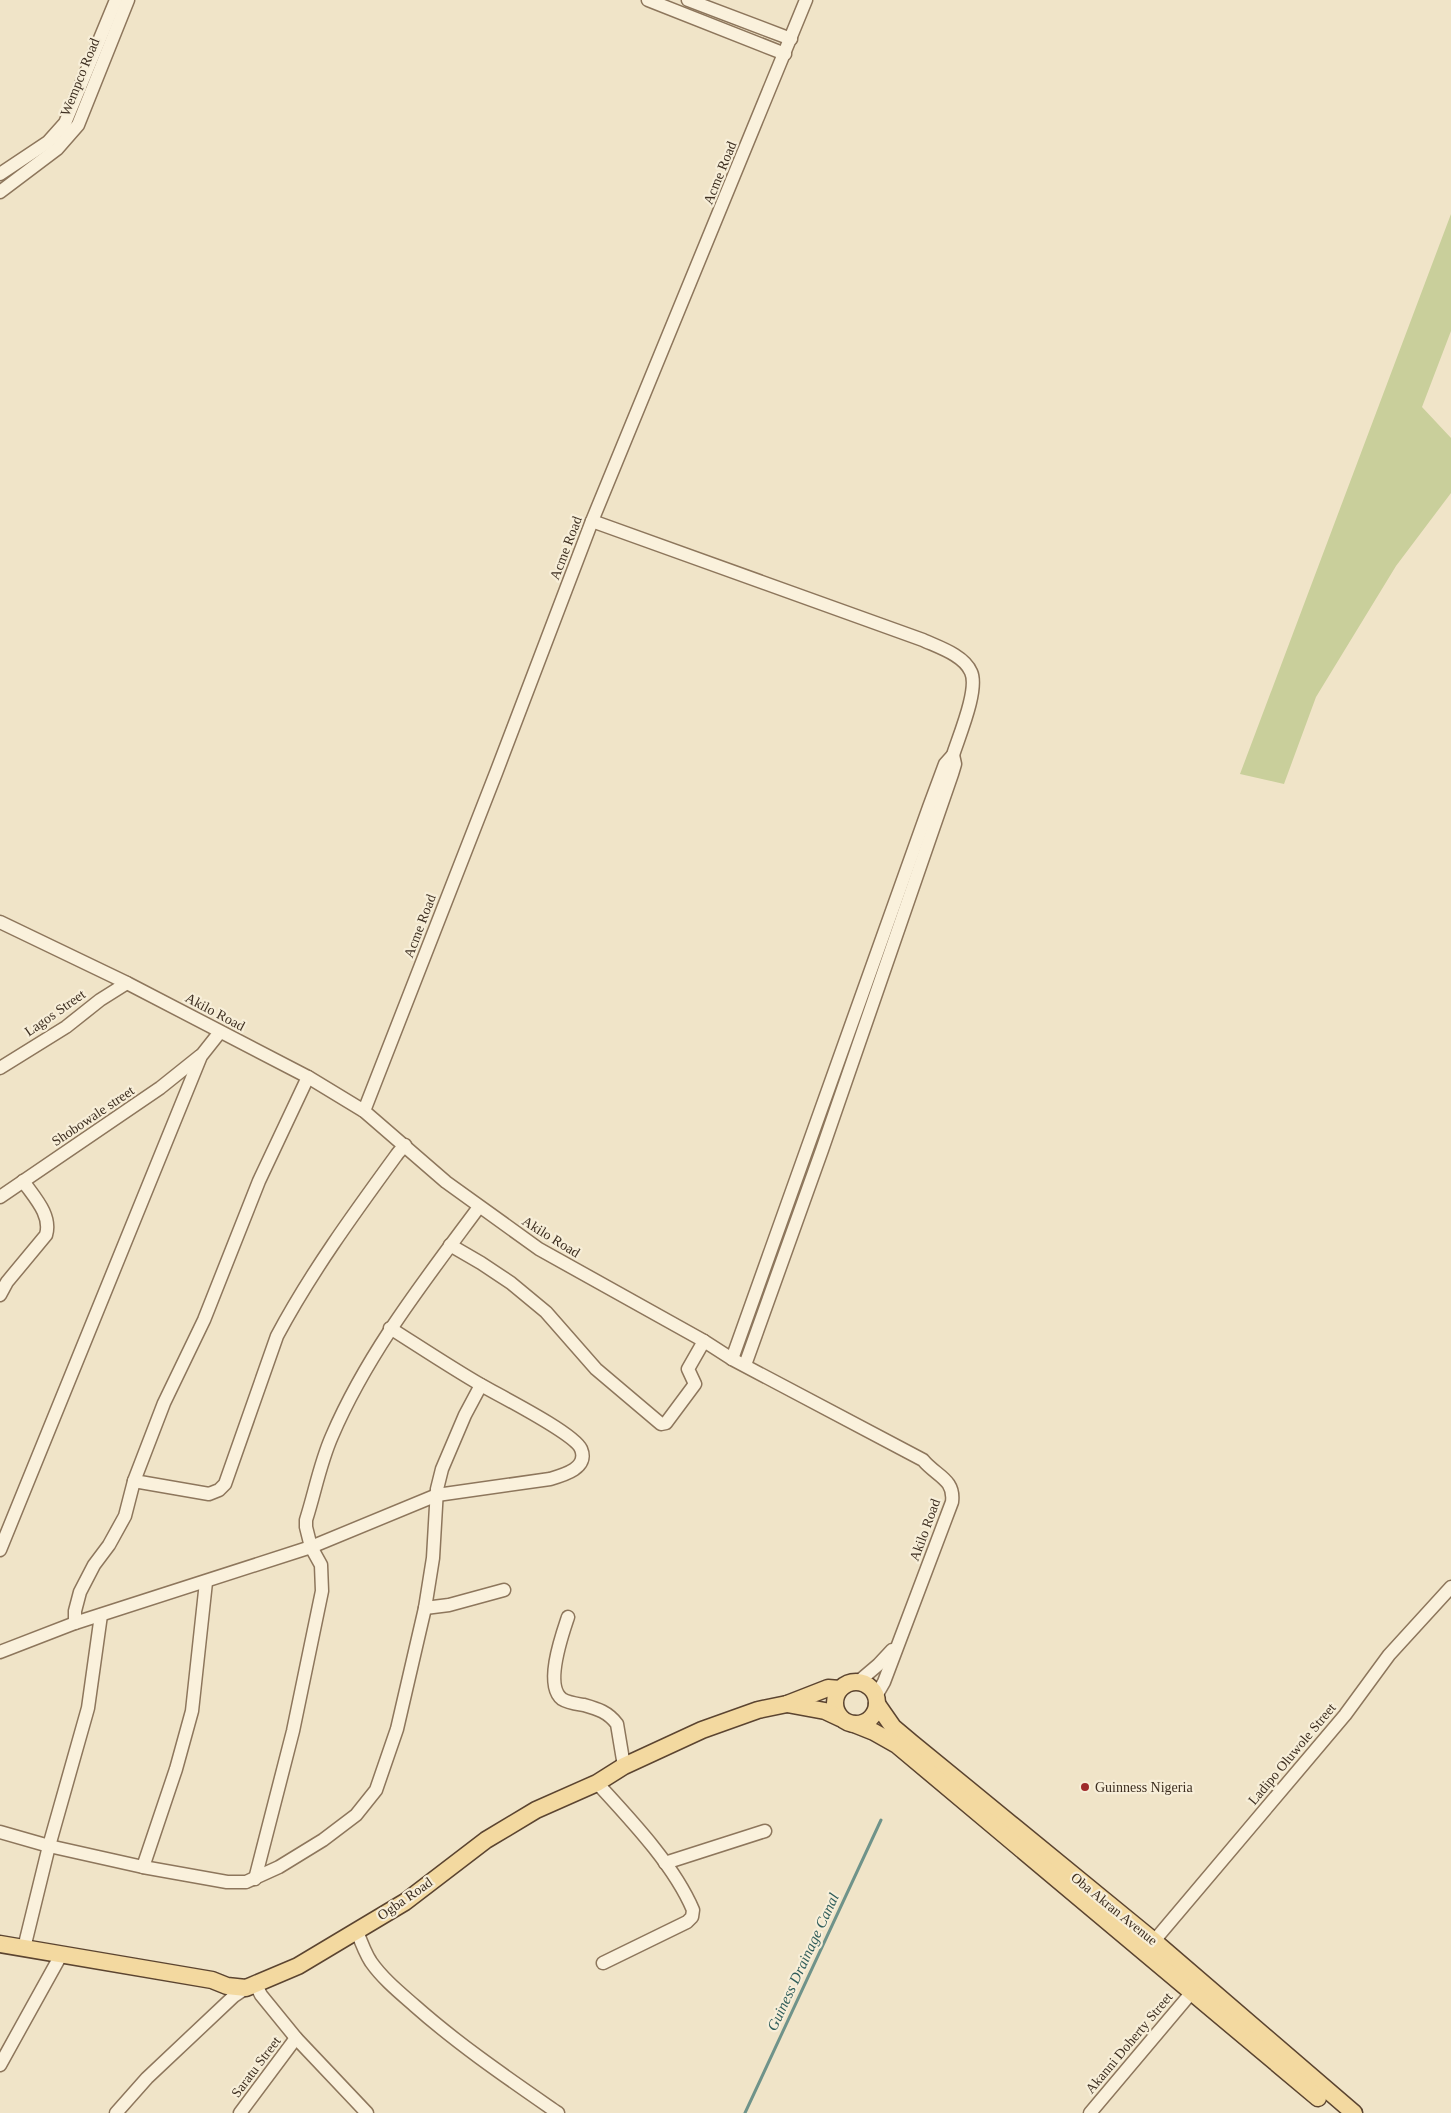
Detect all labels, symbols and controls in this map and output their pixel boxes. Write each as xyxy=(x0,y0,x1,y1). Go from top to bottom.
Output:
street label: Wempco Road xyxy=(58,36,102,118)
street label: Acme Road xyxy=(701,139,739,207)
street label: Acme Road xyxy=(547,514,585,582)
street label: Acme Road xyxy=(401,892,439,960)
street label: Lagos Street xyxy=(22,987,88,1039)
street label: Akilo Road xyxy=(183,990,247,1034)
street label: Shobowale street xyxy=(49,1083,137,1149)
street label: Akilo Road xyxy=(519,1213,583,1261)
street label: Akilo Road xyxy=(907,1497,943,1563)
street label: Ladipo Oluwole Street xyxy=(1245,1700,1339,1808)
place label: Guinness Nigeria xyxy=(1095,1780,1193,1795)
marker: Guinness Nigeria xyxy=(1079,1781,1091,1793)
street label: Oba Akran Avenue xyxy=(1068,1870,1160,1948)
street label: Ogba Road xyxy=(375,1875,435,1923)
water label: Guiness Drainage Canal xyxy=(764,1891,842,2033)
street label: Akanni Doherty Street xyxy=(1083,1990,1176,2096)
street label: Saratu Street xyxy=(228,2034,284,2100)

